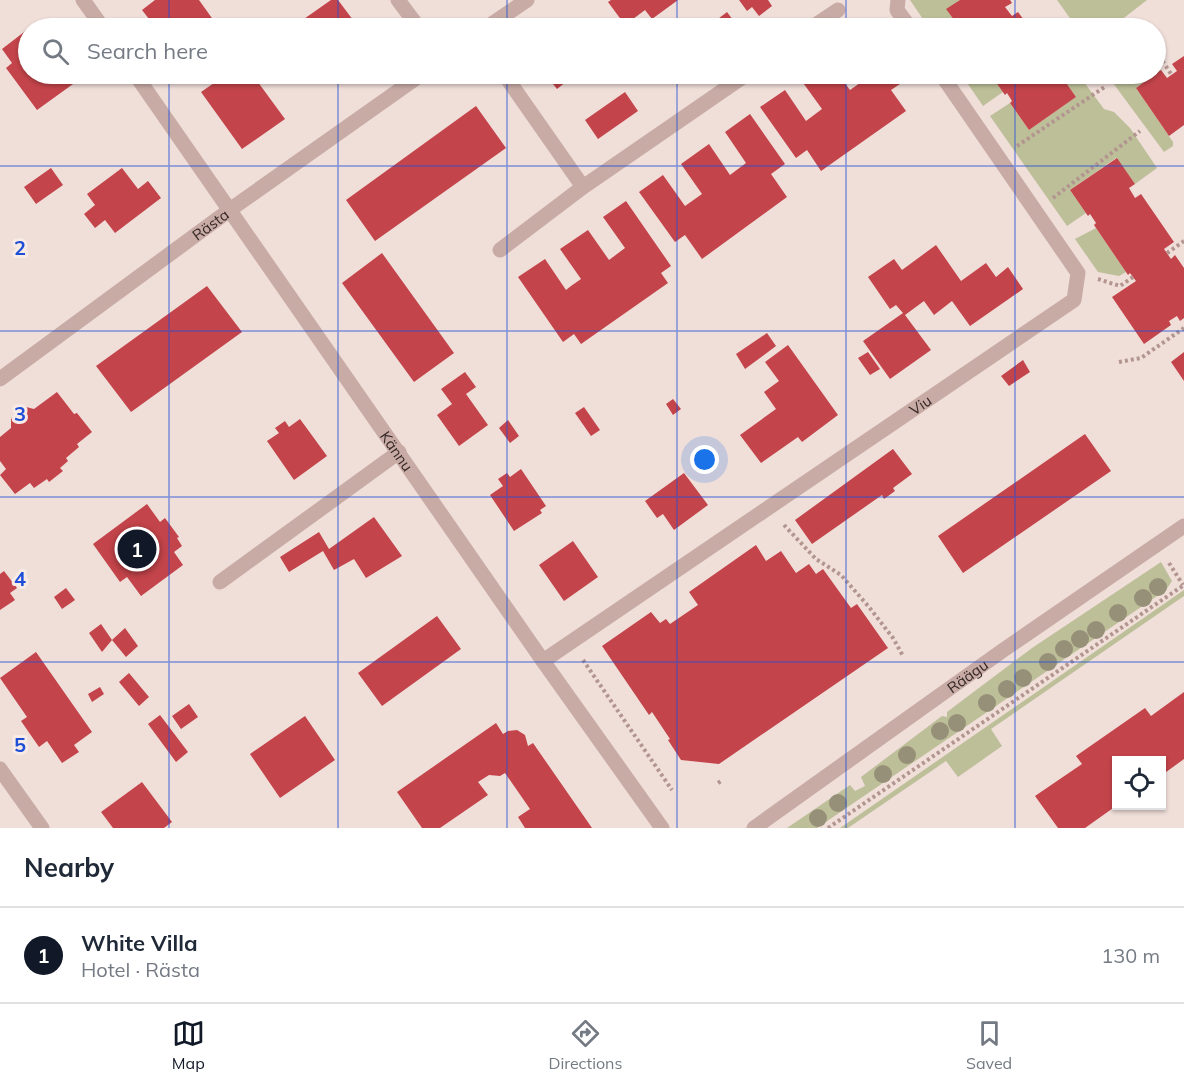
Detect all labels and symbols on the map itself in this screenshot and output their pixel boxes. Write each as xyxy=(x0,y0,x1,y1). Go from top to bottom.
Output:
street label: Rästa xyxy=(188,204,232,244)
text: 2 xyxy=(14,235,26,260)
street label: Viu xyxy=(905,390,935,419)
text: 3 xyxy=(14,401,26,426)
street label: Kännu xyxy=(376,427,418,475)
your location xyxy=(690,445,719,474)
pin: 1 xyxy=(118,526,156,572)
text: 4 xyxy=(14,566,26,591)
street label: Räägu xyxy=(943,655,992,697)
text: 5 xyxy=(14,732,26,757)

